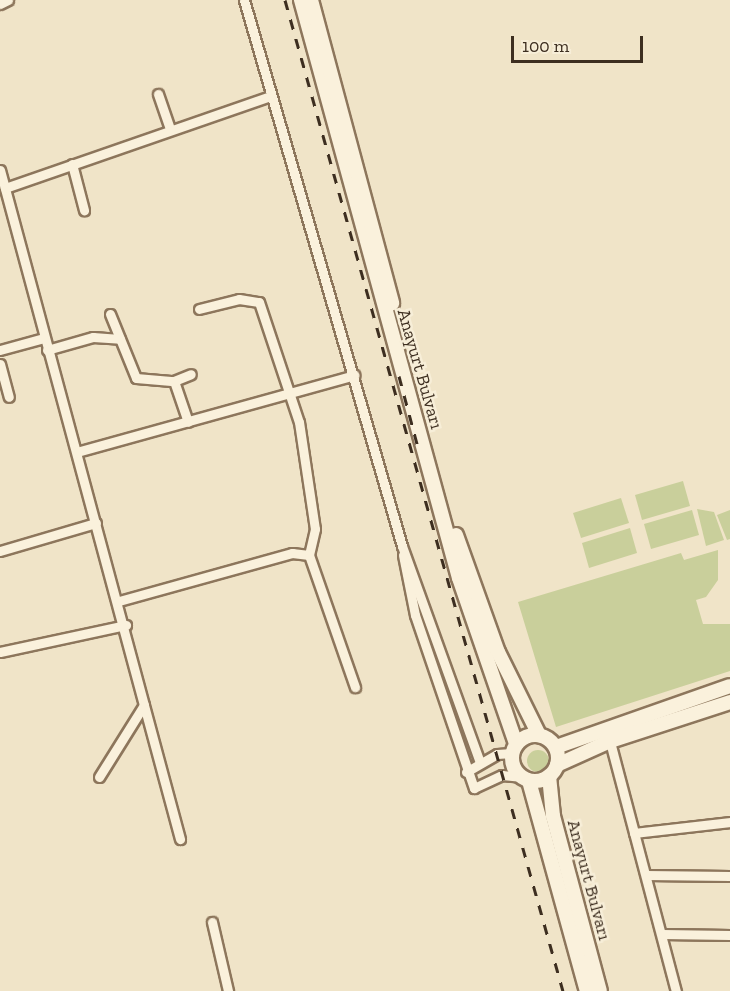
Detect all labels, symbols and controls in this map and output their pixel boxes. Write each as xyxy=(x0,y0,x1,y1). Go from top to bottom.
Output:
scale bar xyxy=(514,24,646,62)
text: 100 m xyxy=(522,35,569,57)
street label: Anayurt Bulvarı xyxy=(393,306,447,432)
street label: Anayurt Bulvarı xyxy=(563,817,615,943)

